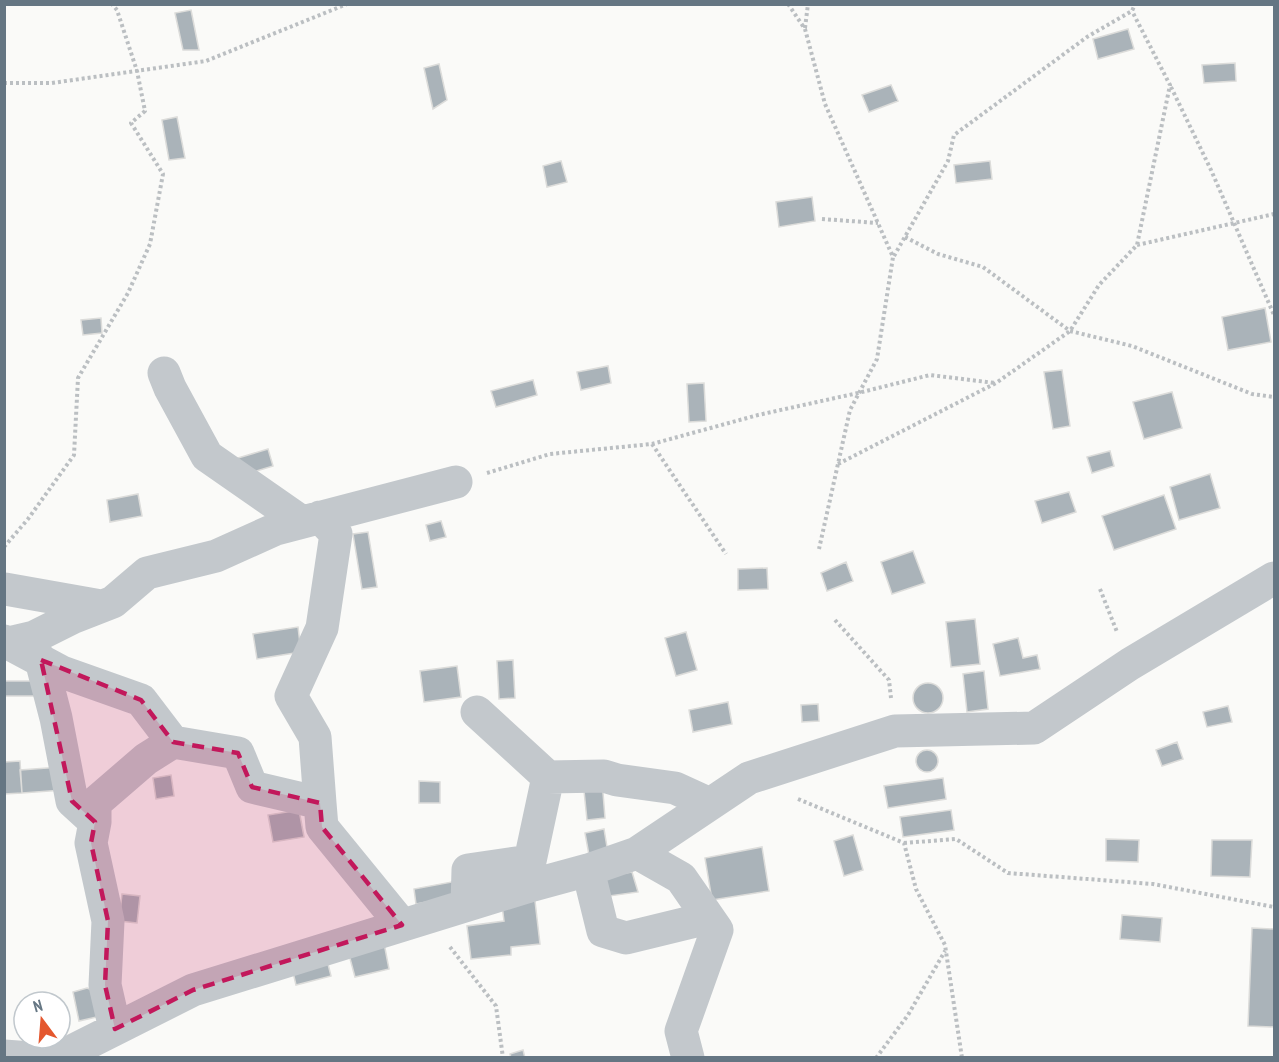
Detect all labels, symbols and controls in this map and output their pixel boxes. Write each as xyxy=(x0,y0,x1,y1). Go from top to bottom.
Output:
north arrow xyxy=(12,990,72,1050)
text: N xyxy=(31,995,45,1016)

